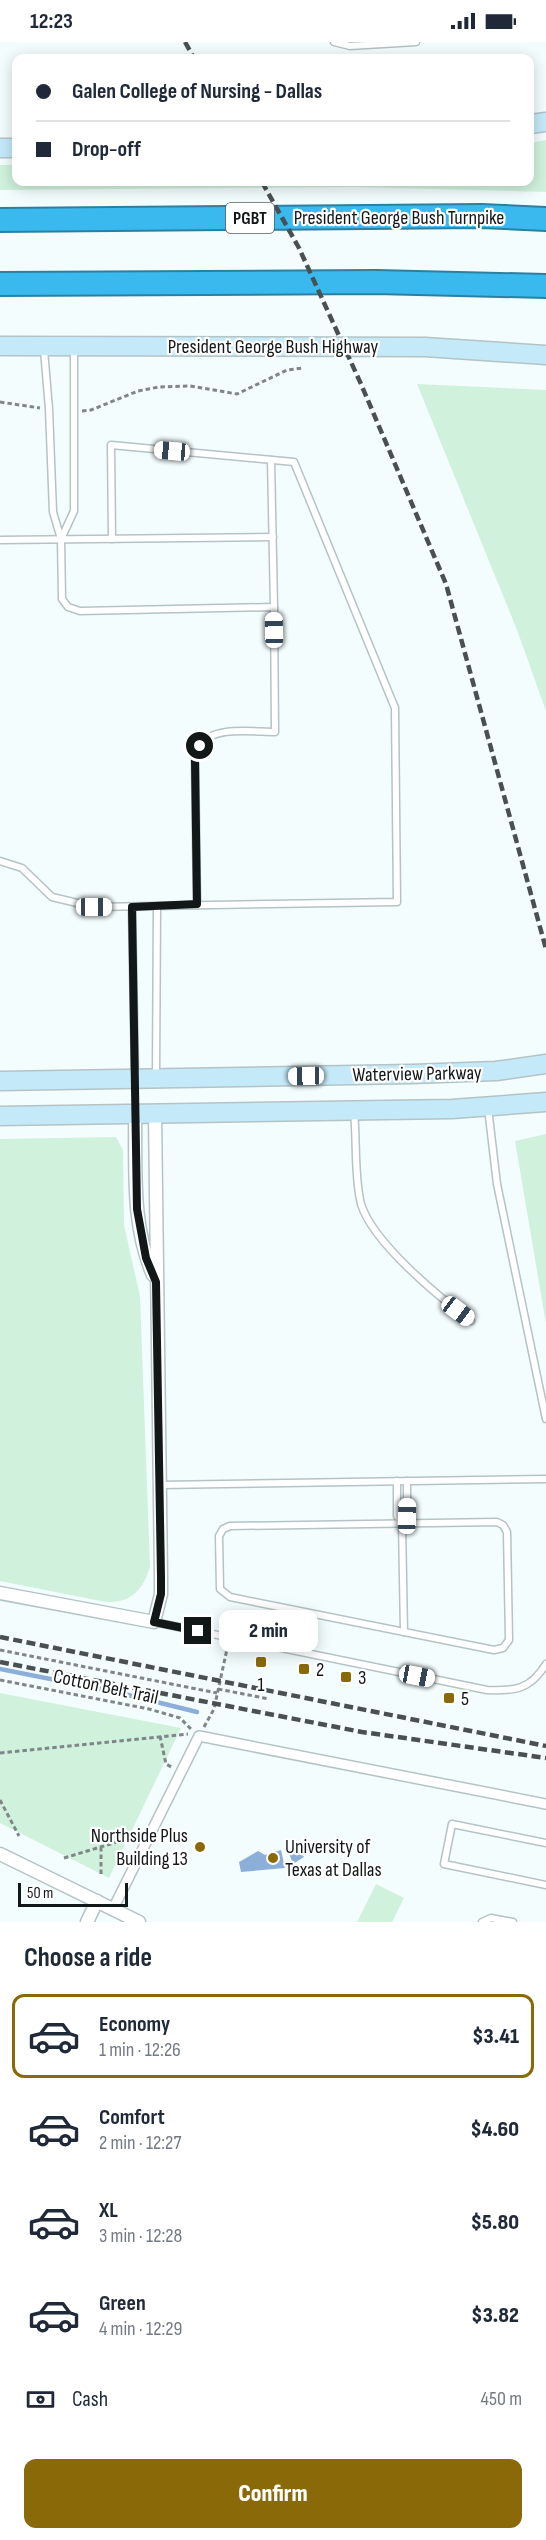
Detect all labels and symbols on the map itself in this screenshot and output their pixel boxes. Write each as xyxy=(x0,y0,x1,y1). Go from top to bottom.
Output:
road number: PGBT xyxy=(226,203,274,233)
street label: President George Bush Turnpike xyxy=(294,206,504,230)
street label: President George Bush Highway xyxy=(168,335,379,359)
car xyxy=(153,440,191,462)
car xyxy=(265,612,283,648)
route start xyxy=(186,732,213,759)
car xyxy=(76,898,112,916)
street label: Waterview Parkway xyxy=(352,1061,482,1087)
car xyxy=(288,1067,324,1085)
car xyxy=(438,1293,478,1329)
car xyxy=(398,1498,416,1534)
callout: 2 min xyxy=(219,1610,318,1652)
route end xyxy=(184,1617,211,1644)
marker: 1 xyxy=(254,1655,268,1669)
place label: 2 xyxy=(316,1658,324,1682)
marker: 2 xyxy=(297,1662,311,1676)
street label: Cotton Belt Trail xyxy=(51,1664,161,1710)
car xyxy=(398,1664,436,1688)
place label: 3 xyxy=(358,1666,366,1690)
marker: 3 xyxy=(339,1670,353,1684)
place label: 1 xyxy=(258,1673,265,1697)
place label: 5 xyxy=(461,1687,469,1711)
marker: 5 xyxy=(442,1691,456,1705)
place label: Northside Plus Building 13 xyxy=(91,1824,188,1871)
place label: University of Texas at Dallas xyxy=(285,1835,382,1882)
marker: Northside Plus Building 13 xyxy=(193,1840,207,1854)
marker: University of Texas at Dallas xyxy=(266,1851,280,1865)
scale bar xyxy=(18,1880,128,1908)

